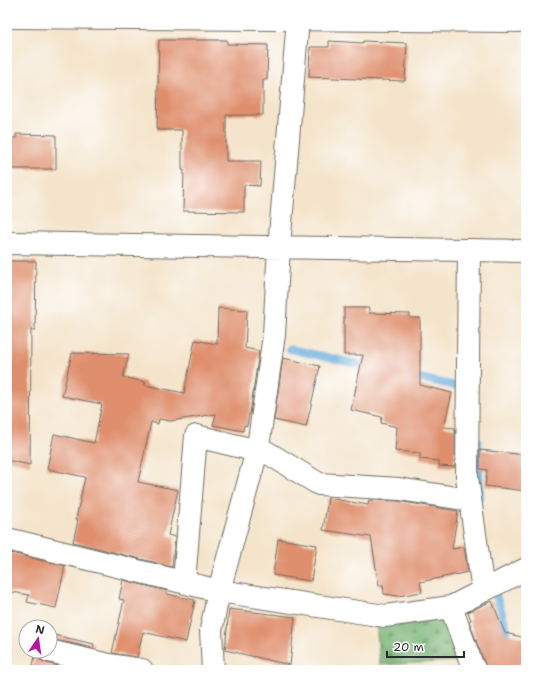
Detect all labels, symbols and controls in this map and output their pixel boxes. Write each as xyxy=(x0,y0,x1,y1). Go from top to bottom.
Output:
north arrow xyxy=(18,619,58,659)
text: N xyxy=(34,621,46,638)
scale bar xyxy=(387,633,464,659)
text: 20 m xyxy=(393,639,424,655)

